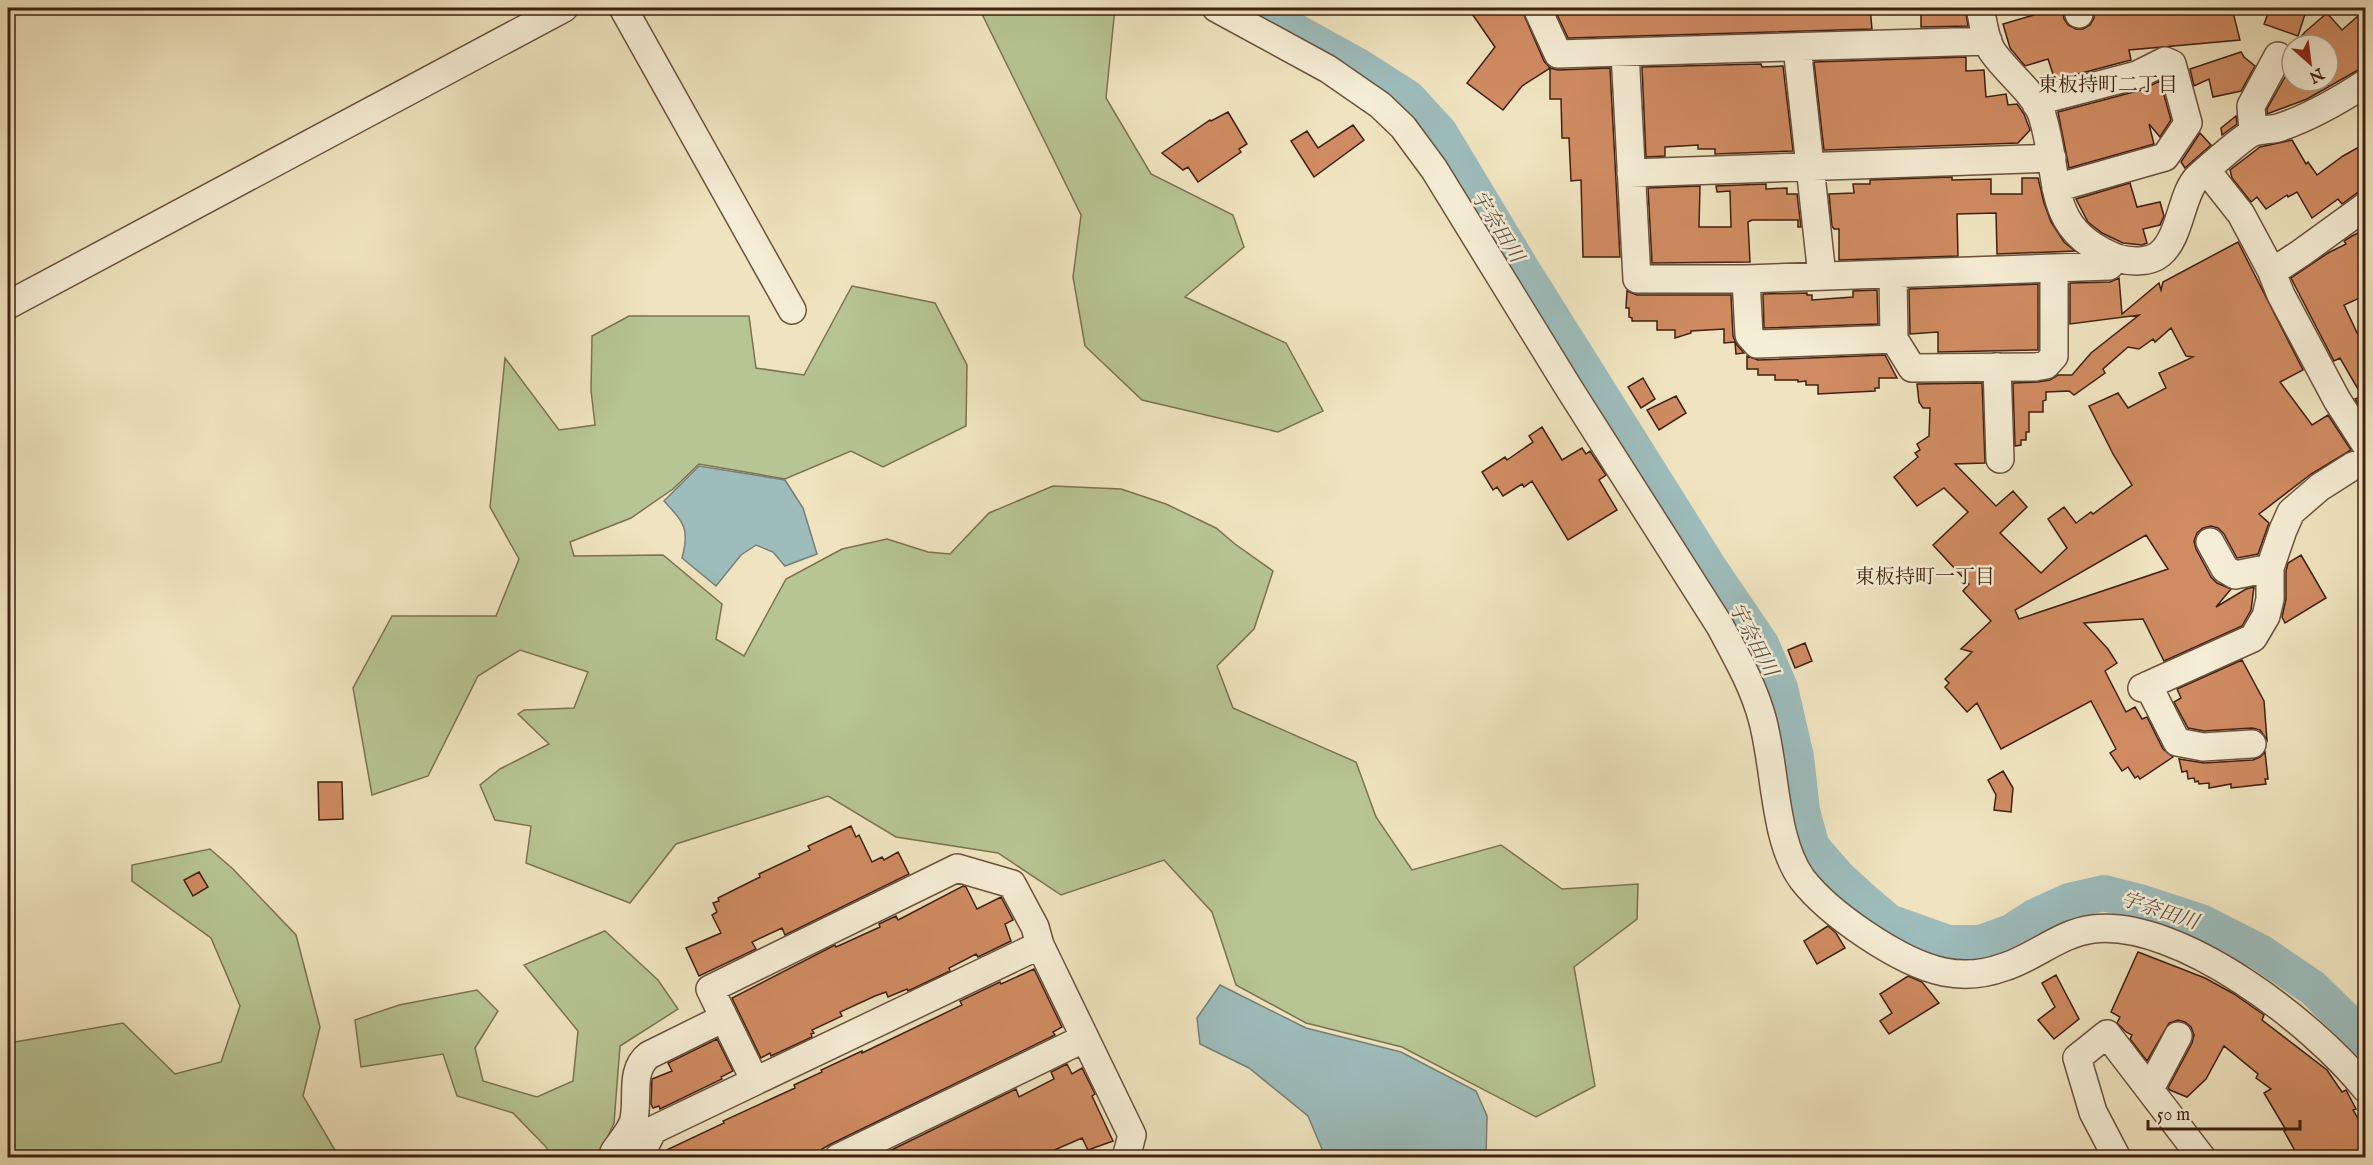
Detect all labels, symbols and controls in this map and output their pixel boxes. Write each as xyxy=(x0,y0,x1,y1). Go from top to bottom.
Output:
north arrow xyxy=(2280,33,2340,93)
text: N xyxy=(2305,62,2328,87)
district label: 東板持町二丁目 xyxy=(2038,73,2178,98)
water label: 宇奈田川 xyxy=(1465,186,1530,269)
district label: 東板持町一丁目 xyxy=(1855,565,1995,590)
water label: 宇奈田川 xyxy=(1723,599,1783,683)
water label: 宇奈田川 xyxy=(2118,887,2203,936)
scale bar xyxy=(2148,1093,2300,1131)
text: 50 m xyxy=(2157,1104,2190,1127)

